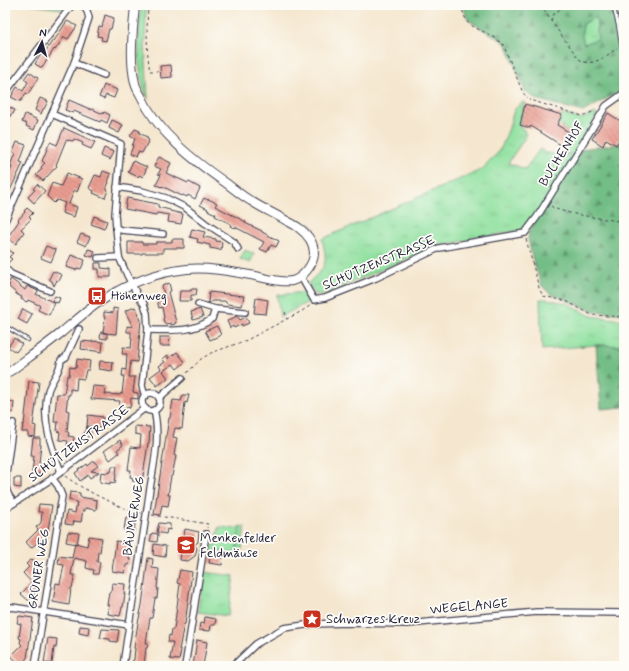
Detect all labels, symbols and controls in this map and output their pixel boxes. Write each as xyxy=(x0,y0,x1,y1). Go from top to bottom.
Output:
north arrow xyxy=(22,22,62,62)
text: N xyxy=(39,26,47,40)
street label: BUCHENHOF xyxy=(535,118,589,190)
street label: SCHÜTZENSTRASSE xyxy=(320,232,438,294)
bus stop icon: Höhenweg xyxy=(86,285,108,307)
place label: Höhenweg xyxy=(111,288,167,305)
street label: SCHÜTZENSTRASSE xyxy=(25,402,133,486)
street label: BÄUMERWEG xyxy=(119,475,149,557)
street label: GRÜNER WEG xyxy=(24,527,54,610)
place label: Menkenfelder Feldmäuse xyxy=(200,530,277,562)
school or university icon: Menkenfelder Feldmäuse xyxy=(175,534,197,556)
street label: WEGELANGE xyxy=(429,595,509,619)
place icon: Schwarzes Kreuz xyxy=(301,608,323,630)
place label: Schwarzes Kreuz xyxy=(326,611,421,628)

